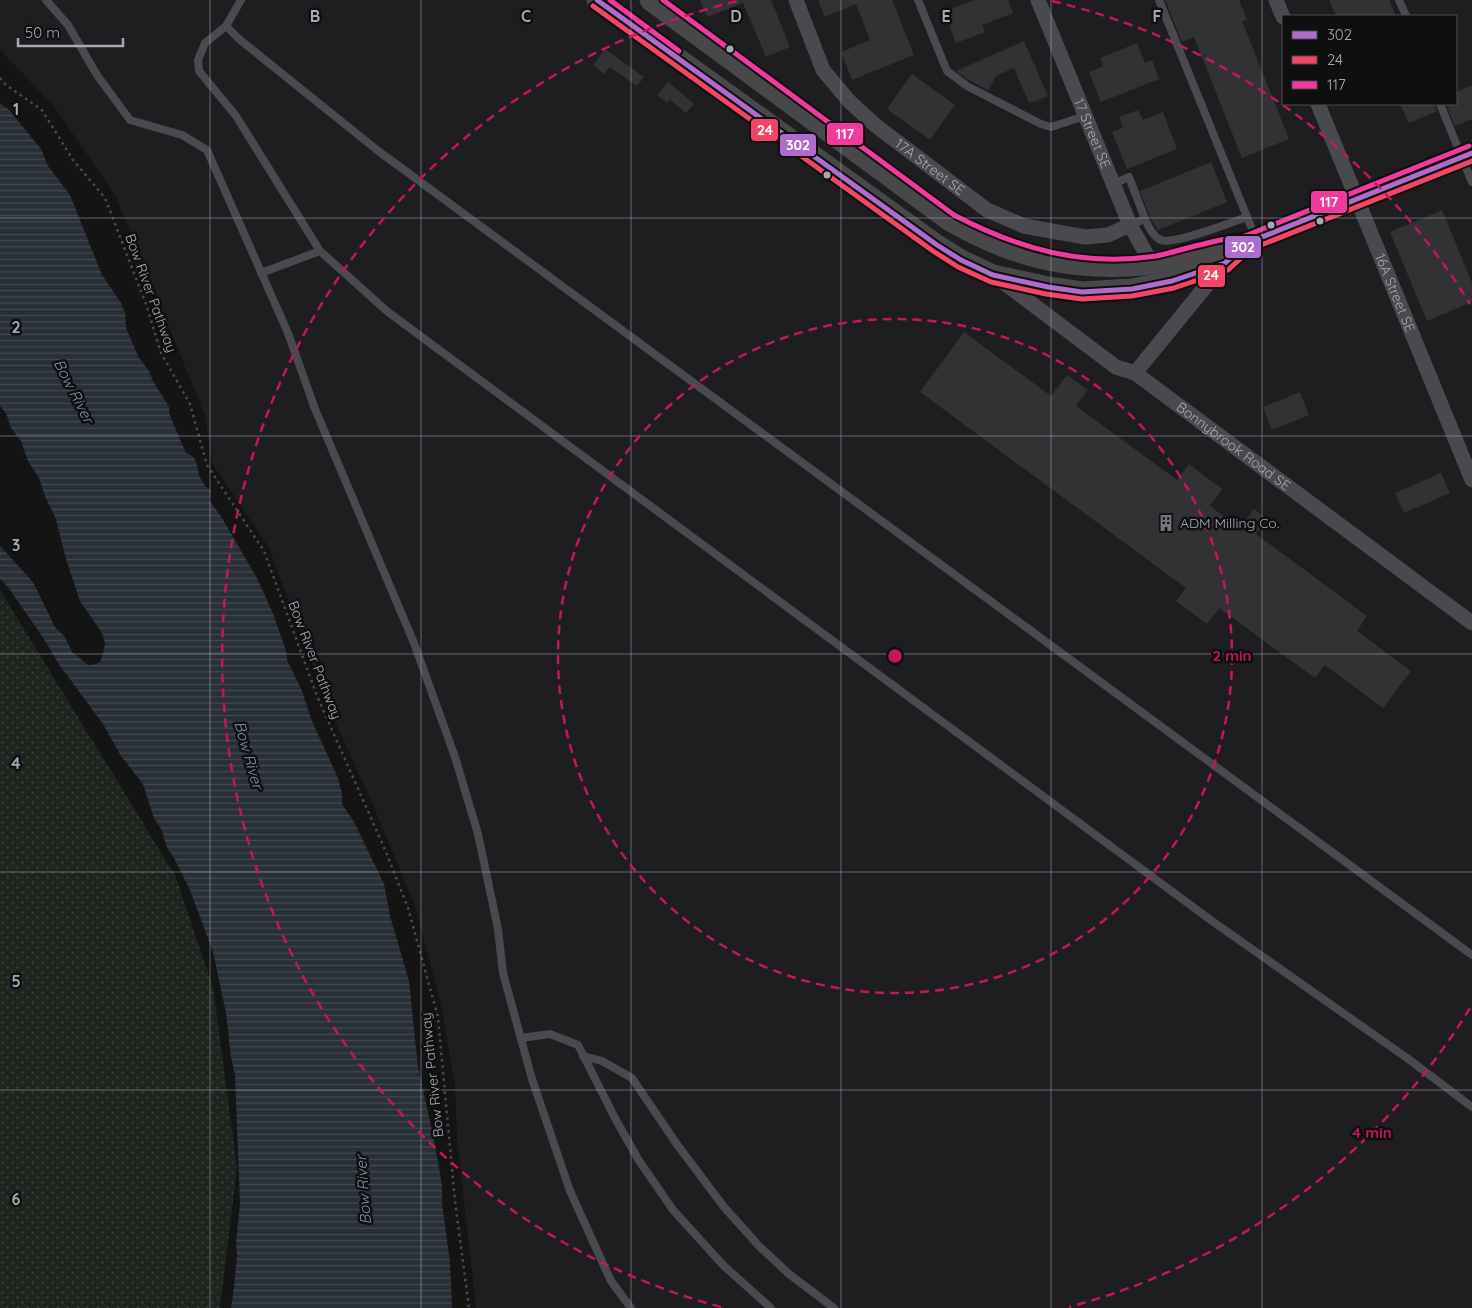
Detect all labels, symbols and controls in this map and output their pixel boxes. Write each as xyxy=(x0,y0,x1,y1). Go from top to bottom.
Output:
text: B xyxy=(310,6,320,26)
text: C xyxy=(521,6,531,26)
text: D xyxy=(730,6,742,26)
text: E xyxy=(941,6,951,26)
text: F xyxy=(1153,6,1162,26)
scale bar xyxy=(18,15,122,47)
legend xyxy=(1282,15,1457,105)
text: 50 m xyxy=(25,23,60,42)
text: 302 xyxy=(1327,25,1352,44)
unlabelled marker xyxy=(725,44,735,54)
text: 24 xyxy=(1327,50,1343,69)
text: 117 xyxy=(1327,75,1346,94)
street label: 17 Street SE xyxy=(1070,96,1115,171)
text: 1 xyxy=(13,99,19,119)
line badge: 24 xyxy=(750,118,779,142)
text: 24 xyxy=(757,121,773,139)
line badge: 117 xyxy=(826,122,864,146)
text: 117 xyxy=(836,125,855,143)
line badge: 302 xyxy=(779,133,817,157)
street label: 17A Street SE xyxy=(891,134,969,199)
text: 302 xyxy=(786,136,810,154)
unlabelled marker xyxy=(822,170,832,180)
line badge: 117 xyxy=(1310,190,1348,214)
text: 117 xyxy=(1320,193,1339,211)
unlabelled marker xyxy=(1315,216,1325,226)
unlabelled marker xyxy=(1266,220,1276,230)
street label: Bow River Pathway xyxy=(121,231,181,355)
line badge: 302 xyxy=(1224,235,1262,259)
text: 302 xyxy=(1231,238,1255,256)
street label: 16A Street SE xyxy=(1371,251,1420,335)
line badge: 24 xyxy=(1197,264,1226,288)
text: 24 xyxy=(1203,266,1219,284)
text: 2 xyxy=(11,317,21,337)
water label: Bow River xyxy=(50,356,99,428)
street label: Bonnybrook Road SE xyxy=(1173,398,1294,494)
building icon: ADM Milling Co. xyxy=(1156,513,1176,533)
place label: ADM Milling Co. xyxy=(1180,514,1279,532)
text: 3 xyxy=(12,535,20,555)
street label: Bow River Pathway xyxy=(284,598,346,722)
text: 2 min xyxy=(1212,646,1252,665)
centre of rings xyxy=(886,647,904,665)
water label: Bow River xyxy=(230,719,268,793)
text: 4 xyxy=(11,753,21,773)
text: 5 xyxy=(11,971,21,991)
street label: Bow River Pathway xyxy=(417,1012,447,1138)
text: 4 min xyxy=(1352,1123,1392,1142)
water label: Bow River xyxy=(351,1152,375,1225)
text: 6 xyxy=(12,1189,21,1209)

